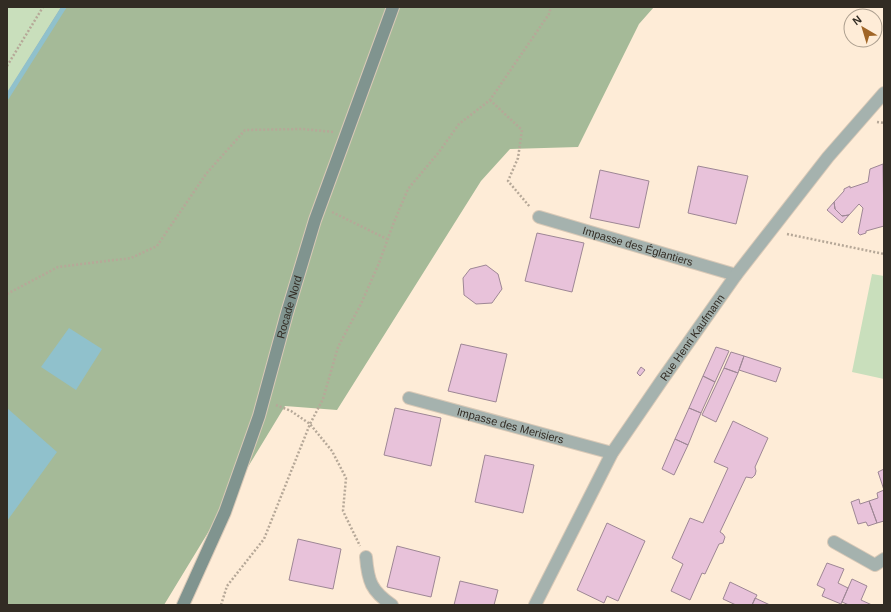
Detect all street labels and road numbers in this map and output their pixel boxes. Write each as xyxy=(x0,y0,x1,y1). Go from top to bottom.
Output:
street label: Impasse des Églantiers xyxy=(581,224,695,268)
street label: Rocade Nord xyxy=(274,274,304,340)
street label: Rue Henri Kaufmann xyxy=(657,292,727,383)
street label: Impasse des Merisiers xyxy=(456,405,566,446)

